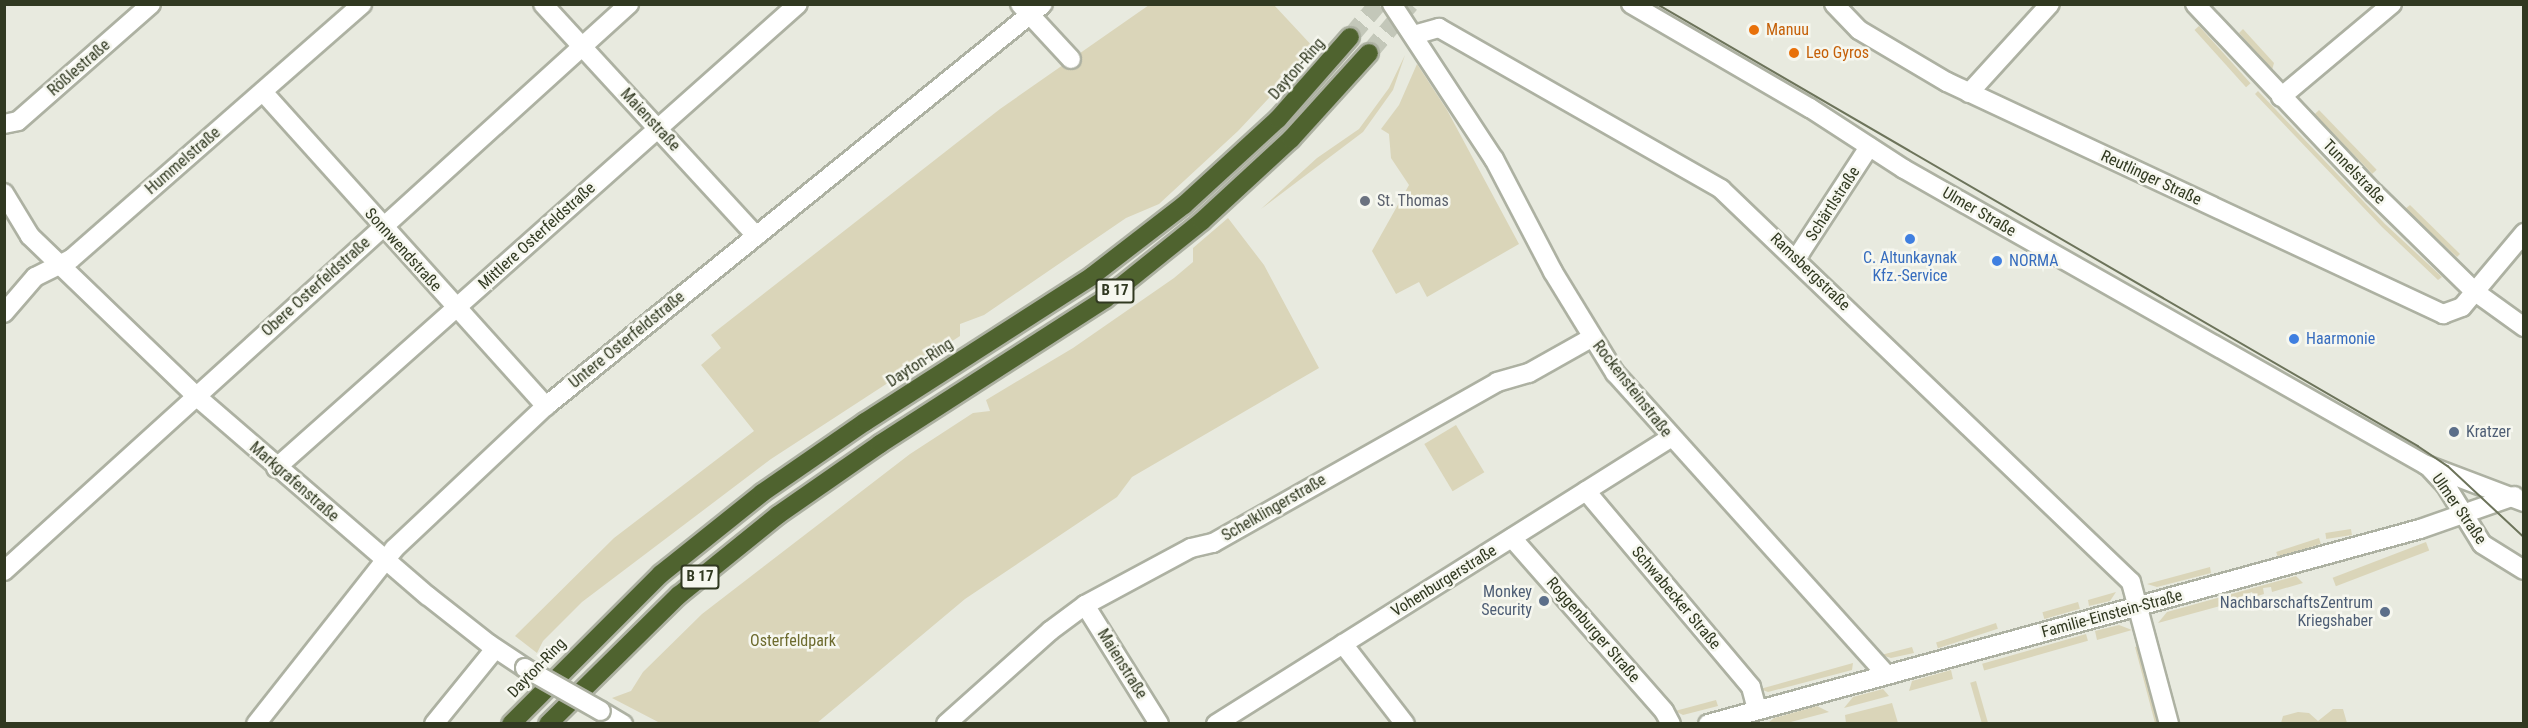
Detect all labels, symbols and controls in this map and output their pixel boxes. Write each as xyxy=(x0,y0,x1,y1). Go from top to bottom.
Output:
place label: Manuu xyxy=(1766,20,1809,40)
marker: Manuu xyxy=(1747,23,1761,37)
street label: Dayton-Ring xyxy=(1265,34,1329,104)
street label: Rößlestraße xyxy=(44,36,114,100)
place label: Leo Gyros xyxy=(1806,43,1869,63)
marker: Leo Gyros xyxy=(1787,46,1801,60)
street label: Maienstraße xyxy=(616,85,684,155)
street label: Hummelstraße xyxy=(142,123,224,199)
street label: Tunnelstraße xyxy=(2319,136,2389,208)
street label: Reutlinger Straße xyxy=(2098,146,2204,210)
street label: Schärtlstraße xyxy=(1802,163,1864,245)
street label: Mittlere Osterfeldstraße xyxy=(475,179,599,293)
street label: Ulmer Straße xyxy=(1939,183,2019,241)
place label: St. Thomas xyxy=(1377,191,1449,211)
marker: St. Thomas xyxy=(1358,194,1372,208)
street label: Sonnwendstraße xyxy=(361,204,445,296)
street label: Ramsbergstraße xyxy=(1766,229,1854,315)
marker: C. Altunkaynak Kfz.-Service xyxy=(1903,232,1917,246)
street label: Obere Osterfeldstraße xyxy=(258,233,374,341)
place label: C. Altunkaynak Kfz.-Service xyxy=(1863,248,1957,286)
place label: NORMA xyxy=(2009,251,2058,271)
marker: NORMA xyxy=(1990,254,2004,268)
road number: B 17 xyxy=(1094,279,1136,303)
street label: Untere Osterfeldstraße xyxy=(565,288,689,392)
place label: Haarmonie xyxy=(2306,329,2375,349)
marker: Haarmonie xyxy=(2287,332,2301,346)
street label: Dayton-Ring xyxy=(883,334,957,392)
street label: Rockensteinstraße xyxy=(1588,337,1676,441)
place label: Kratzer xyxy=(2466,422,2511,442)
marker: Kratzer xyxy=(2447,425,2461,439)
street label: Markgrafenstraße xyxy=(245,438,343,526)
street label: Schelklingerstraße xyxy=(1218,470,1330,546)
street label: Ulmer Straße xyxy=(2428,470,2490,548)
street label: Vohenburgerstraße xyxy=(1388,541,1500,621)
street label: Schwabecker Straße xyxy=(1627,543,1725,653)
road number: B 17 xyxy=(679,565,721,589)
street label: Roggenburger Straße xyxy=(1542,574,1644,686)
place label: Monkey Security xyxy=(1481,582,1532,620)
street label: Familie-Einstein-Straße xyxy=(2039,586,2185,642)
place label: NachbarschaftsZentrum Kriegshaber xyxy=(2220,593,2373,631)
marker: Monkey Security xyxy=(1537,594,1551,608)
marker: NachbarschaftsZentrum Kriegshaber xyxy=(2378,605,2392,619)
street label: Maienstraße xyxy=(1093,626,1151,702)
park label: Osterfeldpark xyxy=(750,631,836,651)
street label: Dayton-Ring xyxy=(504,634,570,702)

